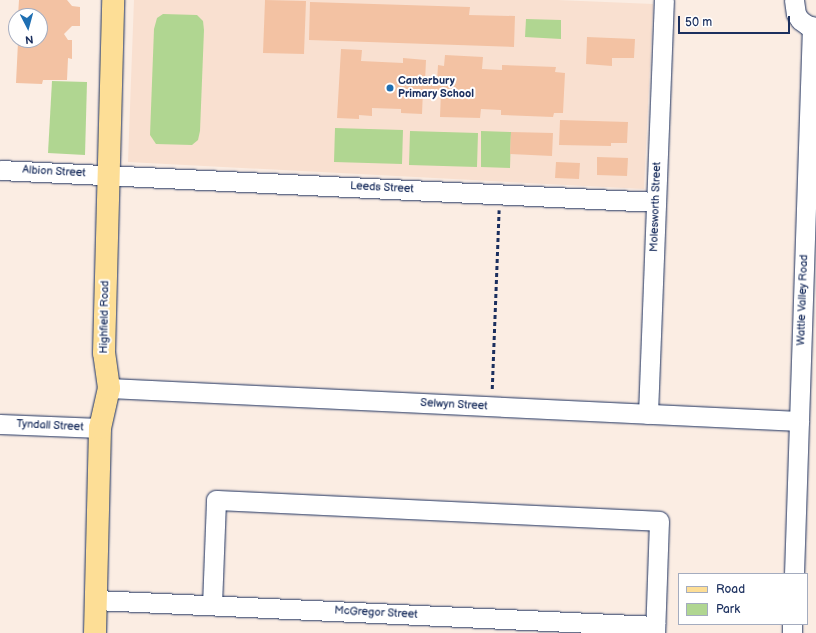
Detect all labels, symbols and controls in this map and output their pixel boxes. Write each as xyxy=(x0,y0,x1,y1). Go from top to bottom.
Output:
north arrow xyxy=(8,8,48,48)
scale bar xyxy=(680,8,792,34)
text: 50 m xyxy=(685,15,712,30)
text: N xyxy=(24,33,34,46)
place label: Canterbury Primary School xyxy=(398,75,474,101)
marker: Canterbury Primary School xyxy=(385,83,395,93)
street label: Molesworth Street xyxy=(648,162,664,252)
street label: Albion Street xyxy=(22,164,86,180)
street label: Leeds Street xyxy=(350,180,414,196)
street label: Wattle Valley Road xyxy=(795,254,811,346)
street label: Highfield Road xyxy=(98,280,112,354)
street label: Selwyn Street xyxy=(420,397,488,413)
street label: Tyndall Street xyxy=(16,418,84,434)
legend xyxy=(678,573,808,625)
text: Road xyxy=(716,582,745,597)
text: Park xyxy=(716,602,740,617)
street label: McGregor Street xyxy=(334,604,418,622)

